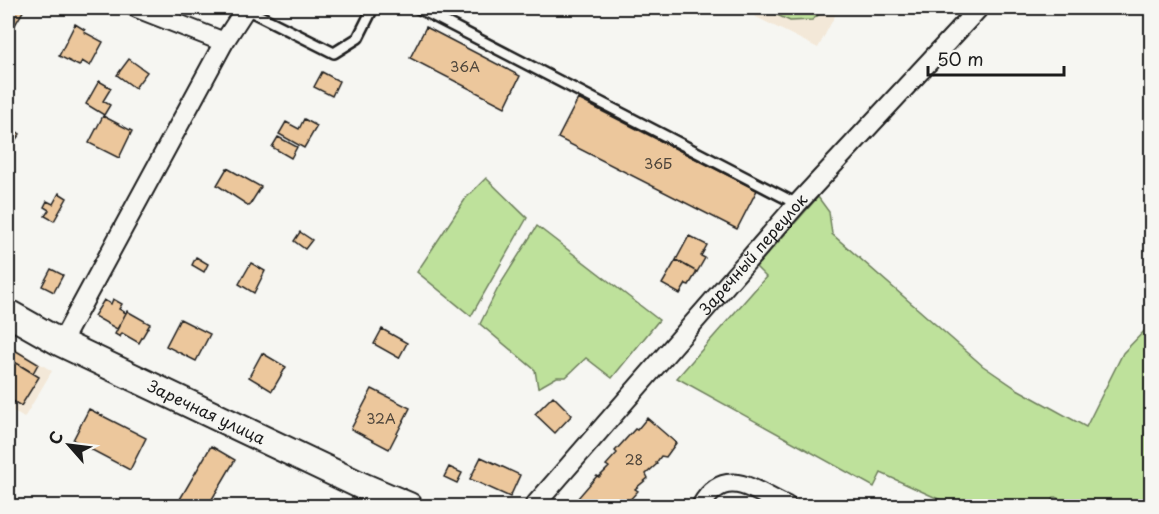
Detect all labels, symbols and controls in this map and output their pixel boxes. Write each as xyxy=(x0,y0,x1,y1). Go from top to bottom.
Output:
scale bar xyxy=(928,39,1064,77)
text: 50 m xyxy=(937,45,984,72)
house number: 36А xyxy=(450,56,480,77)
house number: 36Б xyxy=(644,153,672,174)
street label: Заречный переулок xyxy=(693,187,813,319)
street label: Заречная улица xyxy=(144,373,270,449)
house number: 32А xyxy=(366,408,396,429)
north arrow xyxy=(39,415,99,475)
text: С xyxy=(41,427,68,448)
house number: 28 xyxy=(625,449,643,470)

